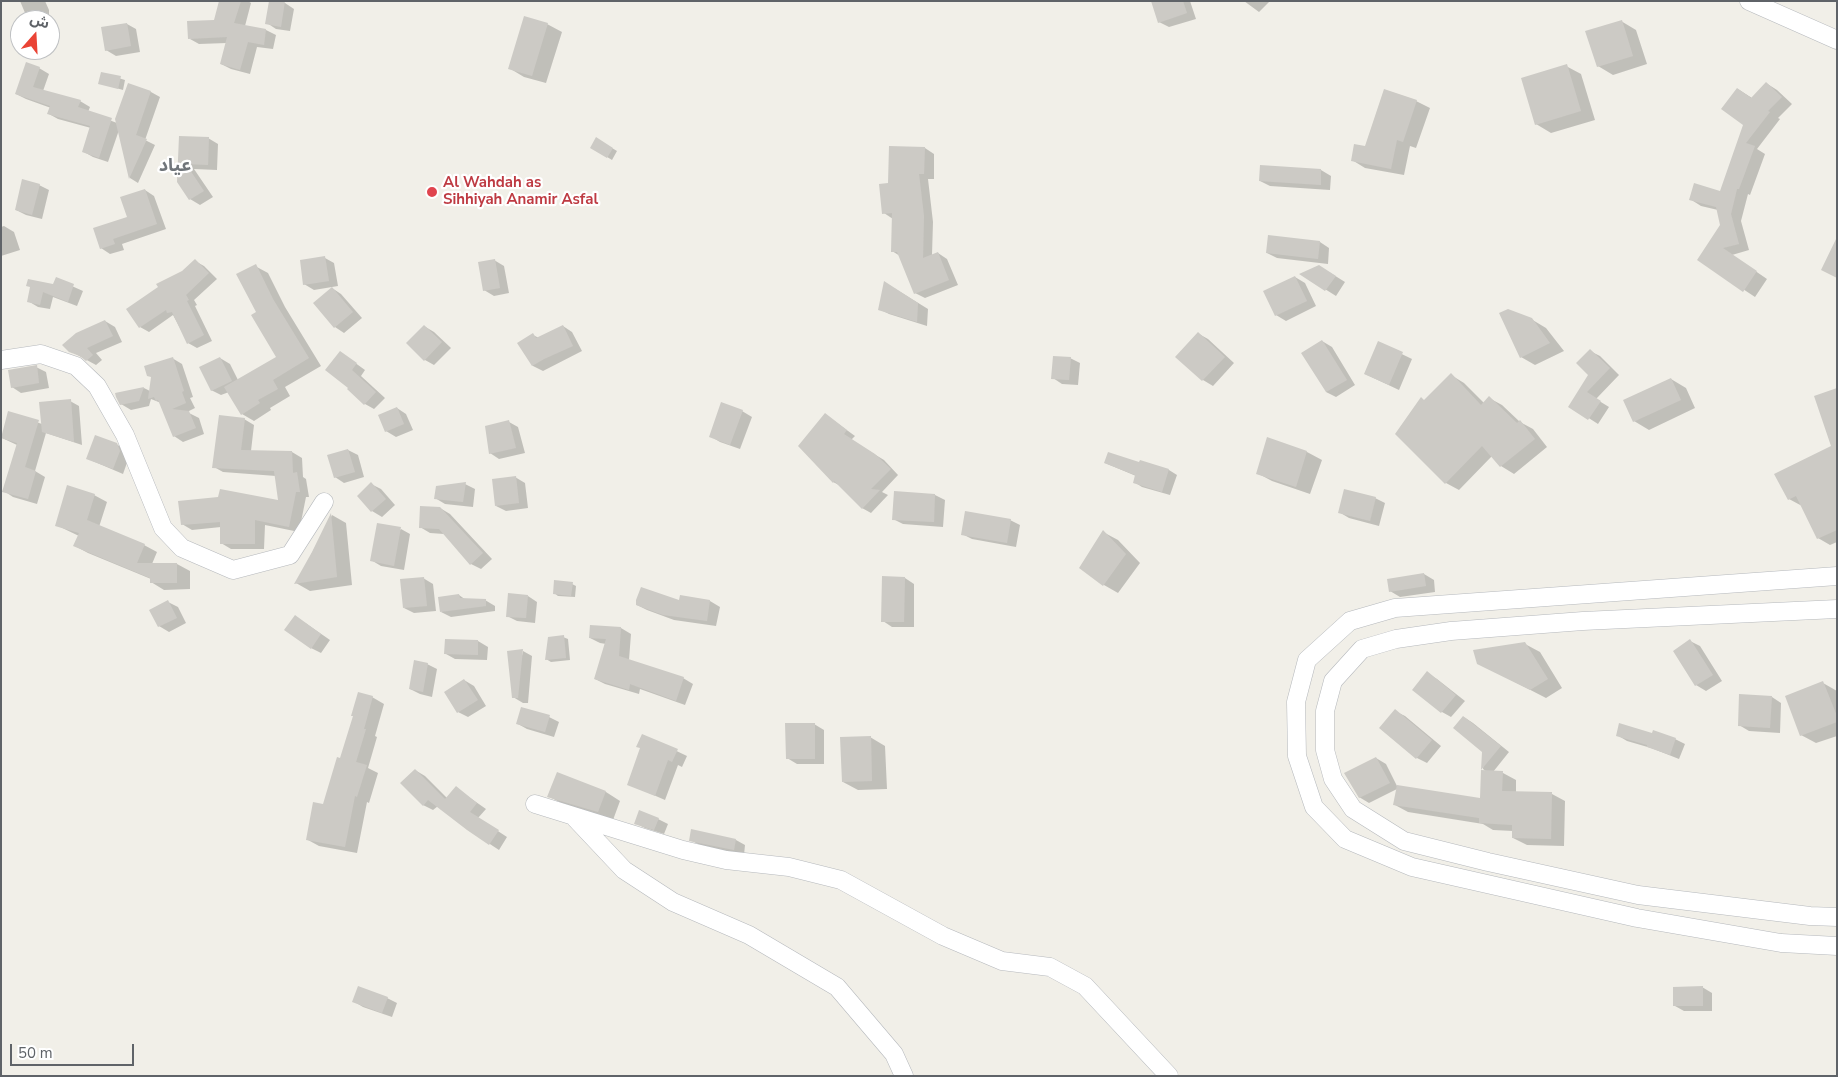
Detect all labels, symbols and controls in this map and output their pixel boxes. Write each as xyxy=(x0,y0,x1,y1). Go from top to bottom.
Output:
text: ش xyxy=(28,9,52,33)
north arrow xyxy=(10,10,60,60)
district label: عياد xyxy=(159,156,191,178)
place label: Al Wahdah as Sihhiyah Anamir Asfal xyxy=(443,174,598,209)
marker: Al Wahdah as Sihhiyah Anamir Asfal xyxy=(425,185,439,199)
scale bar xyxy=(12,1034,136,1066)
text: 50 m xyxy=(18,1043,53,1063)

